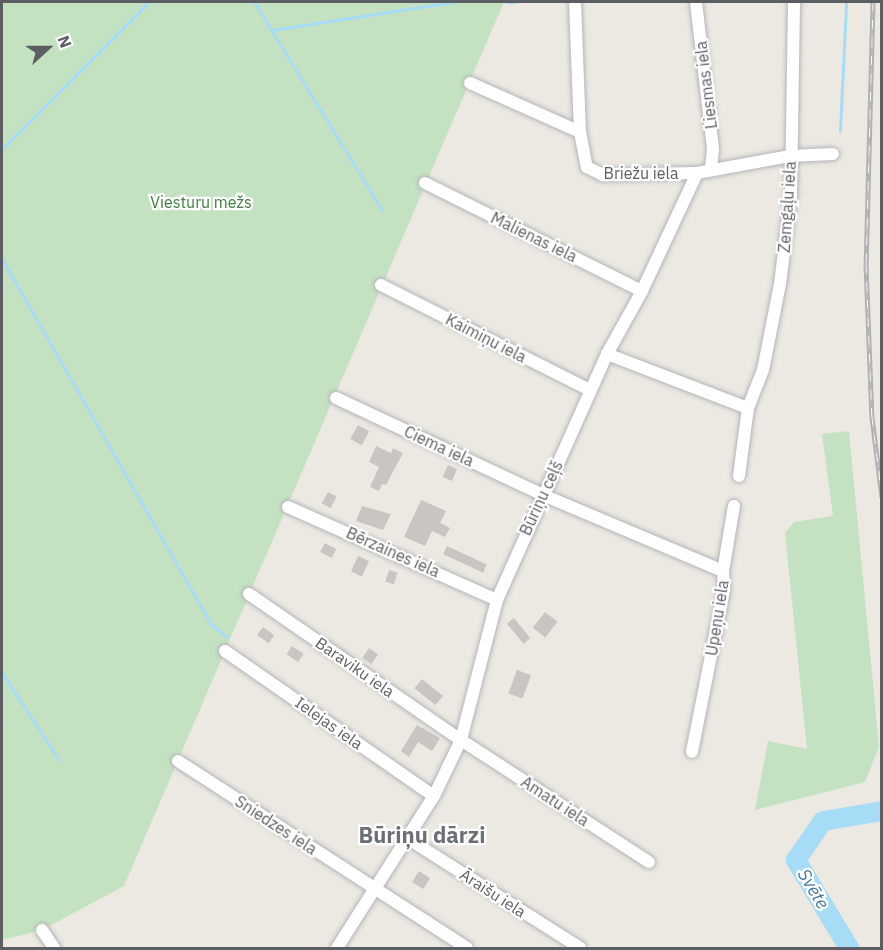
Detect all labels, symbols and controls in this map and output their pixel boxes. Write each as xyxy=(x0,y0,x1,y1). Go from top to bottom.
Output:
north arrow xyxy=(18,18,78,78)
text: N xyxy=(53,33,76,51)
street label: Liesmas iela xyxy=(691,40,721,130)
street label: Zemgaļu iela xyxy=(774,161,800,253)
street label: Briežu iela xyxy=(604,163,678,183)
park label: Viesturu mežs xyxy=(150,192,252,212)
street label: Malienas iela xyxy=(488,208,580,266)
street label: Kaimiņu iela xyxy=(442,309,530,367)
street label: Ciema iela xyxy=(401,422,477,470)
street label: Būriņu ceļš xyxy=(515,458,567,538)
street label: Bērzaines iela xyxy=(343,523,443,581)
street label: Upeņu iela xyxy=(702,579,732,657)
street label: Baraviku iela xyxy=(312,633,398,701)
street label: Ielejas iela xyxy=(292,693,366,753)
street label: Amatu iela xyxy=(518,772,592,830)
street label: Sniedzes iela xyxy=(231,791,321,859)
district label: Būriņu dārzi xyxy=(359,822,485,848)
street label: Āraišu iela xyxy=(456,865,530,921)
water label: Svēte xyxy=(793,865,833,913)

